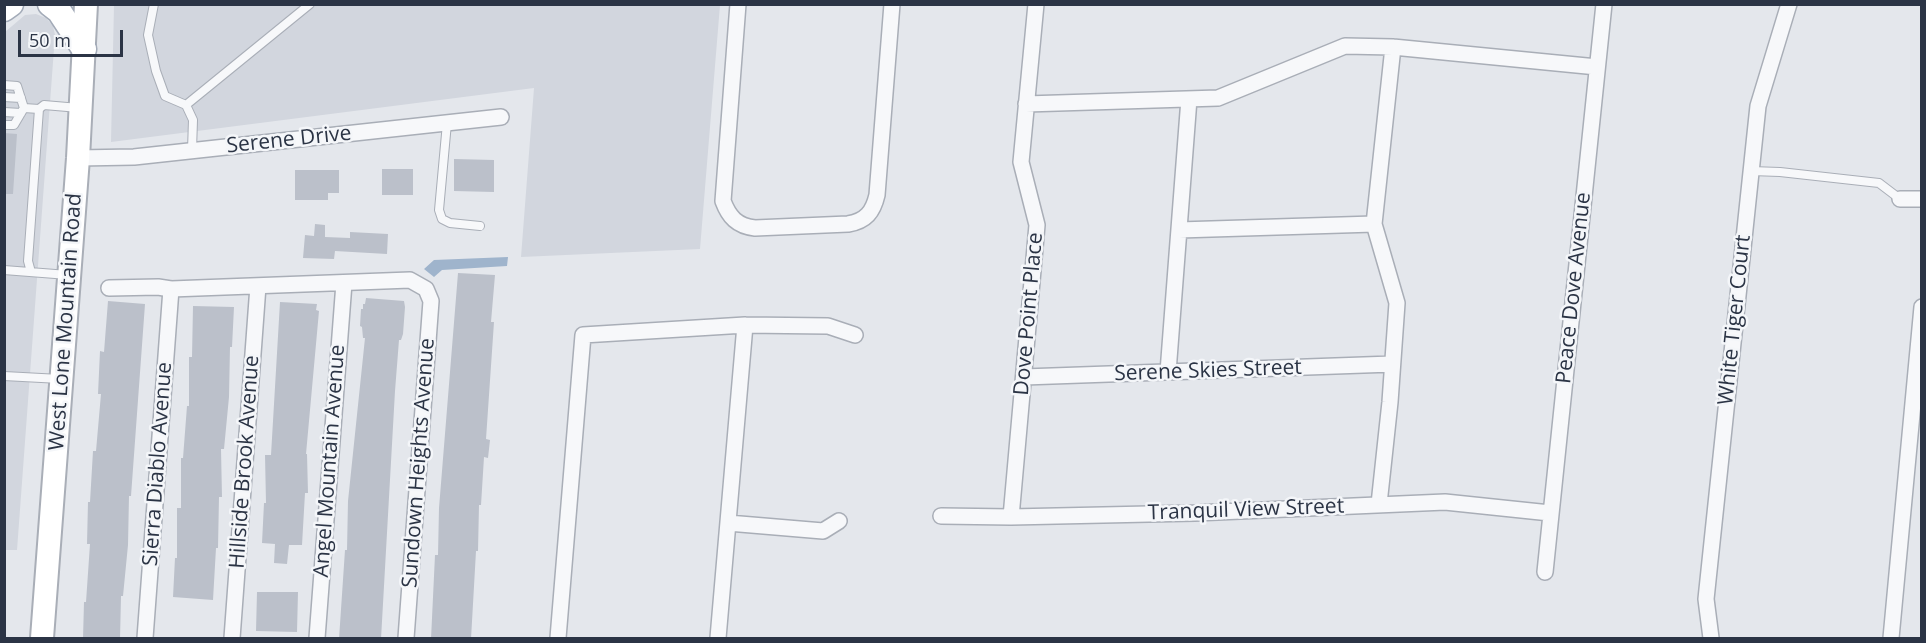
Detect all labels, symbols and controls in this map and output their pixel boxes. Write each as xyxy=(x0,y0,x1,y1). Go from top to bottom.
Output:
scale bar xyxy=(21,18,126,56)
text: 50 m xyxy=(29,28,71,52)
street label: Serene Drive xyxy=(225,121,353,159)
street label: Peace Dove Avenue xyxy=(1551,191,1597,385)
street label: West Lone Mountain Road xyxy=(44,192,88,452)
street label: Dove Point Place xyxy=(1009,231,1049,397)
street label: White Tiger Court xyxy=(1714,234,1756,406)
street label: Sundown Heights Avenue xyxy=(398,337,440,589)
street label: Angel Mountain Avenue xyxy=(309,344,351,578)
street label: Hillside Brook Avenue xyxy=(225,354,265,570)
street label: Serene Skies Street xyxy=(1114,355,1302,387)
street label: Sierra Diablo Avenue xyxy=(138,361,178,567)
street label: Tranquil View Street xyxy=(1147,494,1345,526)

